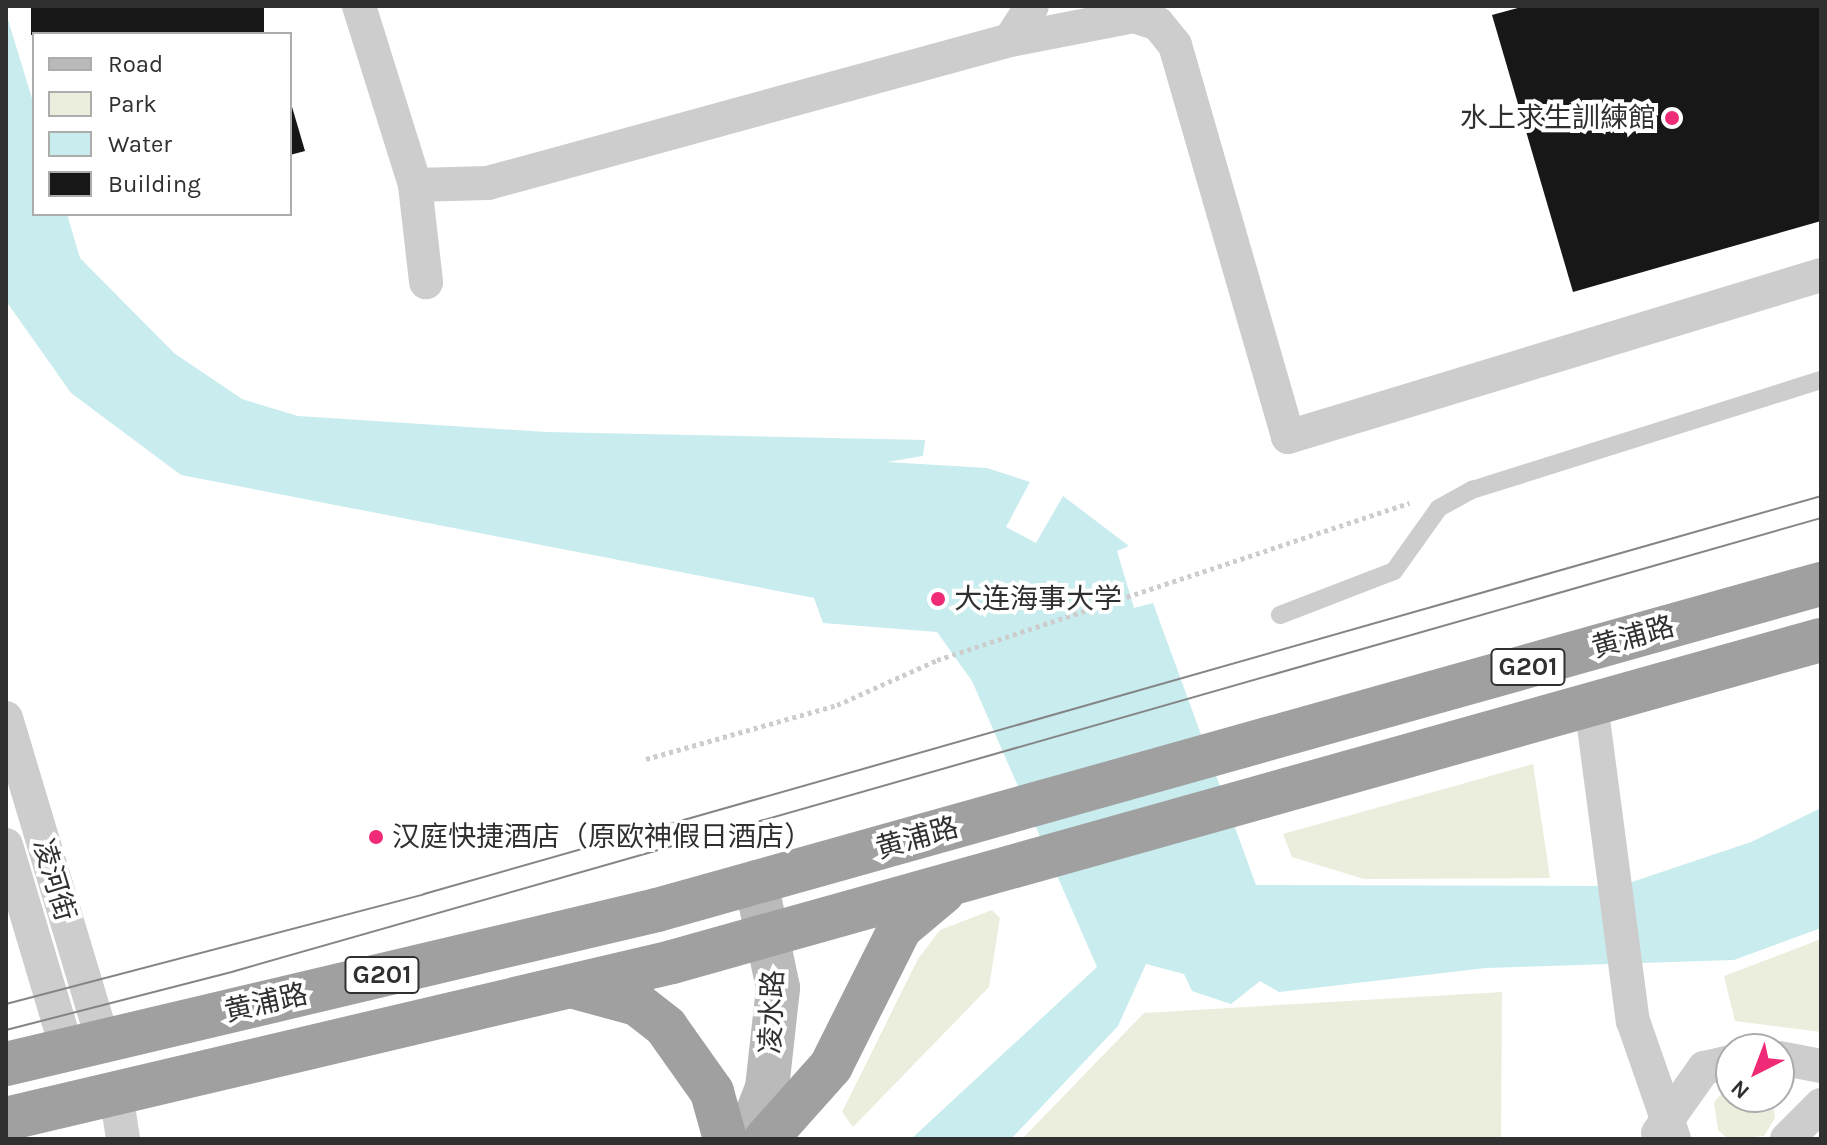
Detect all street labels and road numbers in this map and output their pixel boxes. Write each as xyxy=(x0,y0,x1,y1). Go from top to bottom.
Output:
street label: 黄浦路 xyxy=(1588,609,1678,665)
road number: G201 xyxy=(1490,645,1566,689)
street label: 黄浦路 xyxy=(872,810,962,866)
street label: 凌河街 xyxy=(26,835,82,925)
road number: G201 xyxy=(344,953,420,997)
street label: 凌水路 xyxy=(754,969,790,1055)
street label: 黄浦路 xyxy=(221,977,311,1029)

